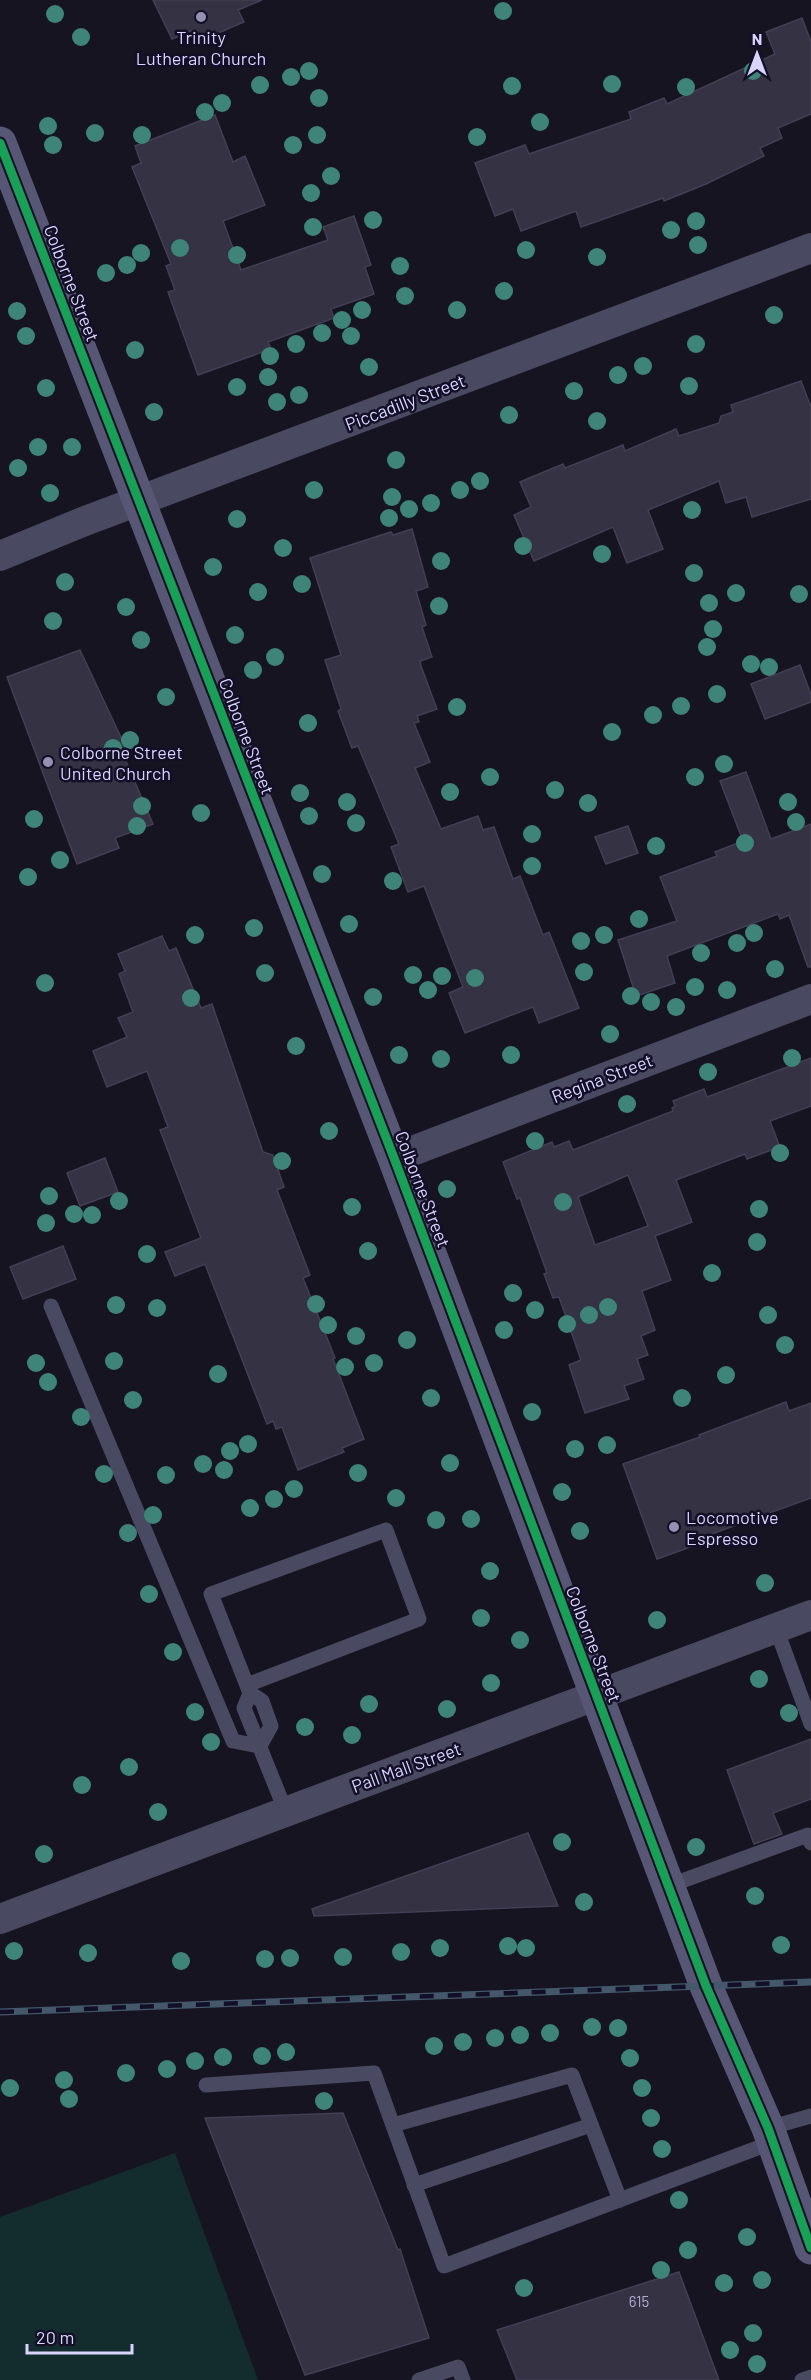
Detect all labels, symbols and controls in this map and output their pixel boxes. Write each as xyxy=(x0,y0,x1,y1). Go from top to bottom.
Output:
marker: Trinity Lutheran Church xyxy=(194,10,208,24)
north arrow xyxy=(727,24,787,84)
place label: Trinity Lutheran Church xyxy=(136,26,266,69)
text: N xyxy=(752,29,762,48)
street label: Colborne Street xyxy=(40,222,104,344)
street label: Piccadilly Street xyxy=(342,369,468,435)
street label: Colborne Street xyxy=(215,675,279,797)
place label: Colborne Street United Church xyxy=(60,741,183,784)
marker: Colborne Street United Church xyxy=(41,755,55,769)
street label: Regina Street xyxy=(548,1049,656,1107)
street label: Colborne Street xyxy=(391,1128,455,1250)
place label: Locomotive Espresso xyxy=(686,1506,779,1549)
marker: Locomotive Espresso xyxy=(667,1520,681,1534)
street label: Colborne Street xyxy=(562,1583,626,1705)
street label: Pall Mall Street xyxy=(348,1737,464,1797)
house number: 615 xyxy=(629,2292,649,2310)
scale bar xyxy=(27,2317,132,2355)
text: 20 m xyxy=(36,2326,74,2348)

